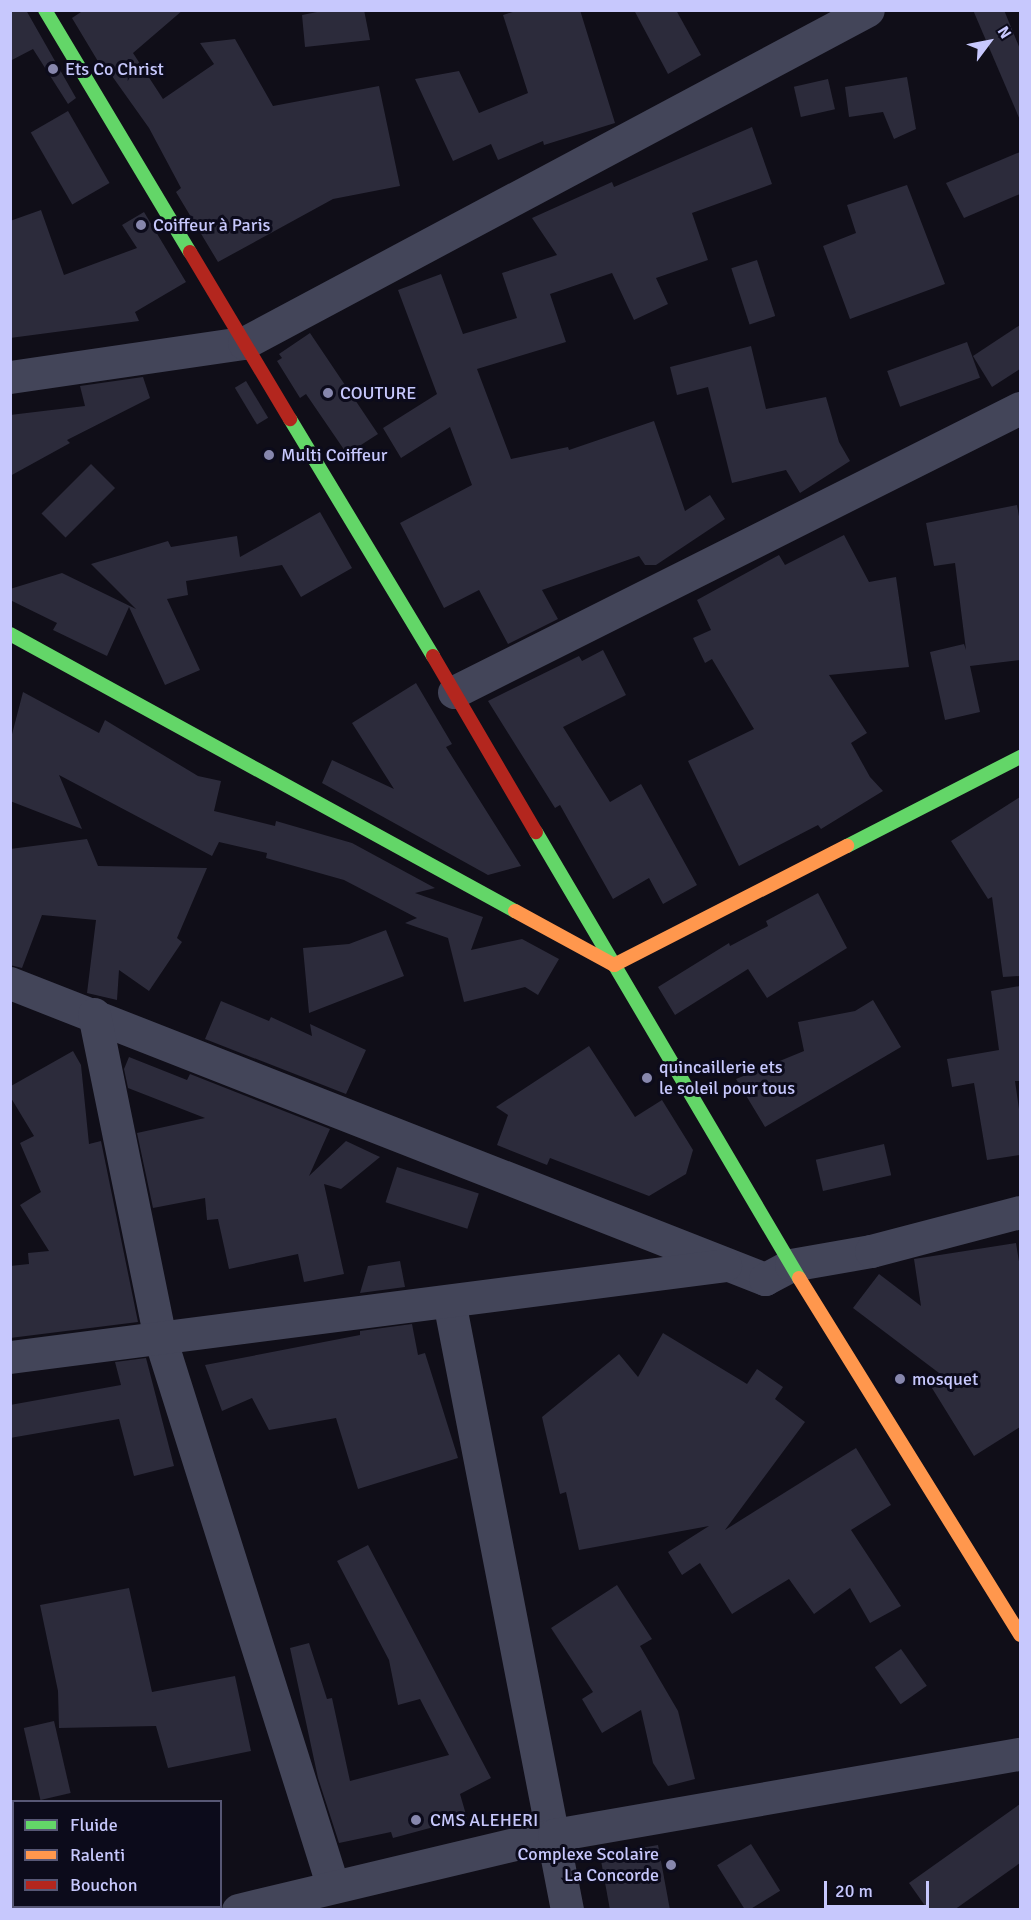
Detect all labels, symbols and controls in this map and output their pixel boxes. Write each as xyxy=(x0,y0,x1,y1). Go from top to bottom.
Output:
north arrow xyxy=(959,12,1019,72)
text: N xyxy=(993,22,1016,42)
place label: Ets Co Christ xyxy=(65,58,164,80)
marker: Ets Co Christ xyxy=(46,62,60,76)
place label: Coiffeur à Paris xyxy=(153,214,270,236)
marker: Coiffeur à Paris xyxy=(134,218,148,232)
place label: COUTURE xyxy=(340,382,417,404)
marker: COUTURE xyxy=(321,386,335,400)
place label: Multi Coiffeur xyxy=(281,444,387,466)
marker: Multi Coiffeur xyxy=(262,448,276,462)
place label: quincaillerie ets le soleil pour tous xyxy=(659,1057,795,1100)
marker: quincaillerie ets le soleil pour tous xyxy=(640,1071,654,1085)
place label: mosquet xyxy=(912,1368,978,1390)
marker: mosquet xyxy=(893,1372,907,1386)
legend xyxy=(12,1800,222,1908)
place label: CMS ALEHERI xyxy=(430,1809,538,1831)
marker: CMS ALEHERI xyxy=(407,1811,425,1829)
text: Fluide xyxy=(70,1814,118,1836)
text: Ralenti xyxy=(70,1844,125,1866)
place label: Complexe Scolaire La Concorde xyxy=(518,1844,659,1886)
marker: Complexe Scolaire La Concorde xyxy=(664,1858,678,1872)
scale bar xyxy=(827,1869,932,1907)
text: Bouchon xyxy=(70,1874,138,1896)
text: 20 m xyxy=(835,1880,873,1902)

